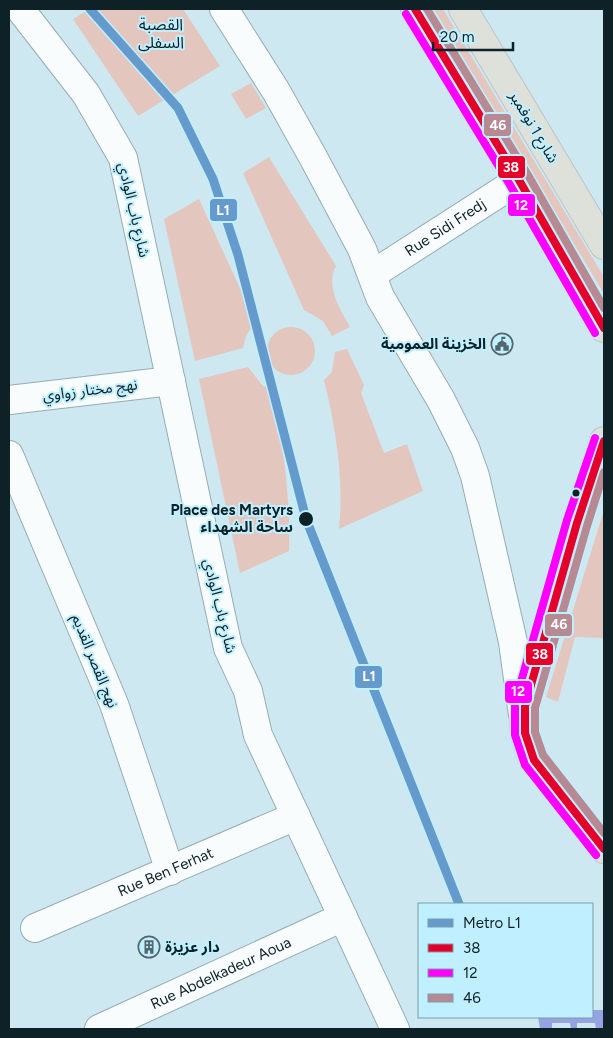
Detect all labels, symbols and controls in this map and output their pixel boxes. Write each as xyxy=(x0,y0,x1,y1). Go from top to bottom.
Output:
district label: القصبة السفلى xyxy=(138,15,184,52)
scale bar xyxy=(433,20,513,52)
text: 20 m xyxy=(440,28,474,46)
street label: شارع 1 نوفمبر xyxy=(502,87,563,168)
line badge: 46 xyxy=(483,113,512,137)
text: 46 xyxy=(490,117,506,134)
line badge: 38 xyxy=(497,155,526,179)
text: 38 xyxy=(503,159,519,176)
street label: شارع باب الوادي xyxy=(111,161,154,260)
line badge: 12 xyxy=(507,193,536,217)
street label: Rue Sidi Fredj xyxy=(402,195,489,260)
text: 12 xyxy=(514,197,528,214)
line badge: L1 xyxy=(209,198,238,222)
text: L1 xyxy=(216,202,230,219)
public building icon: الخزينة العمومية xyxy=(490,332,514,356)
place label: الخزينة العمومية xyxy=(381,335,486,353)
street label: نهج مختار زواوي xyxy=(41,375,139,408)
unlabelled marker xyxy=(571,488,581,498)
place label: Place des Martyrs ساحة الشهداء xyxy=(171,501,293,536)
marker: Place des Martyrs ساحة الشهداء xyxy=(297,510,315,528)
street label: شارع باب الوادي xyxy=(197,557,240,656)
street label: نهج القصر القديم xyxy=(65,611,122,712)
line badge: 46 xyxy=(544,613,573,637)
text: 46 xyxy=(551,616,567,633)
line badge: 38 xyxy=(525,642,554,666)
text: 38 xyxy=(532,646,548,663)
line badge: L1 xyxy=(354,665,383,689)
text: L1 xyxy=(362,668,376,685)
line badge: 12 xyxy=(504,680,533,704)
text: 12 xyxy=(511,683,525,700)
street label: Rue Ben Ferhat xyxy=(115,843,216,900)
legend xyxy=(418,903,593,1018)
text: Metro L1 xyxy=(463,914,521,932)
street label: Rue Abdelkadeur Aoua xyxy=(148,933,294,1013)
building icon: دار عزيزة xyxy=(137,935,161,959)
place label: دار عزيزة xyxy=(165,938,220,956)
text: 38 xyxy=(463,939,480,957)
text: 12 xyxy=(463,964,478,982)
text: 46 xyxy=(463,989,481,1007)

